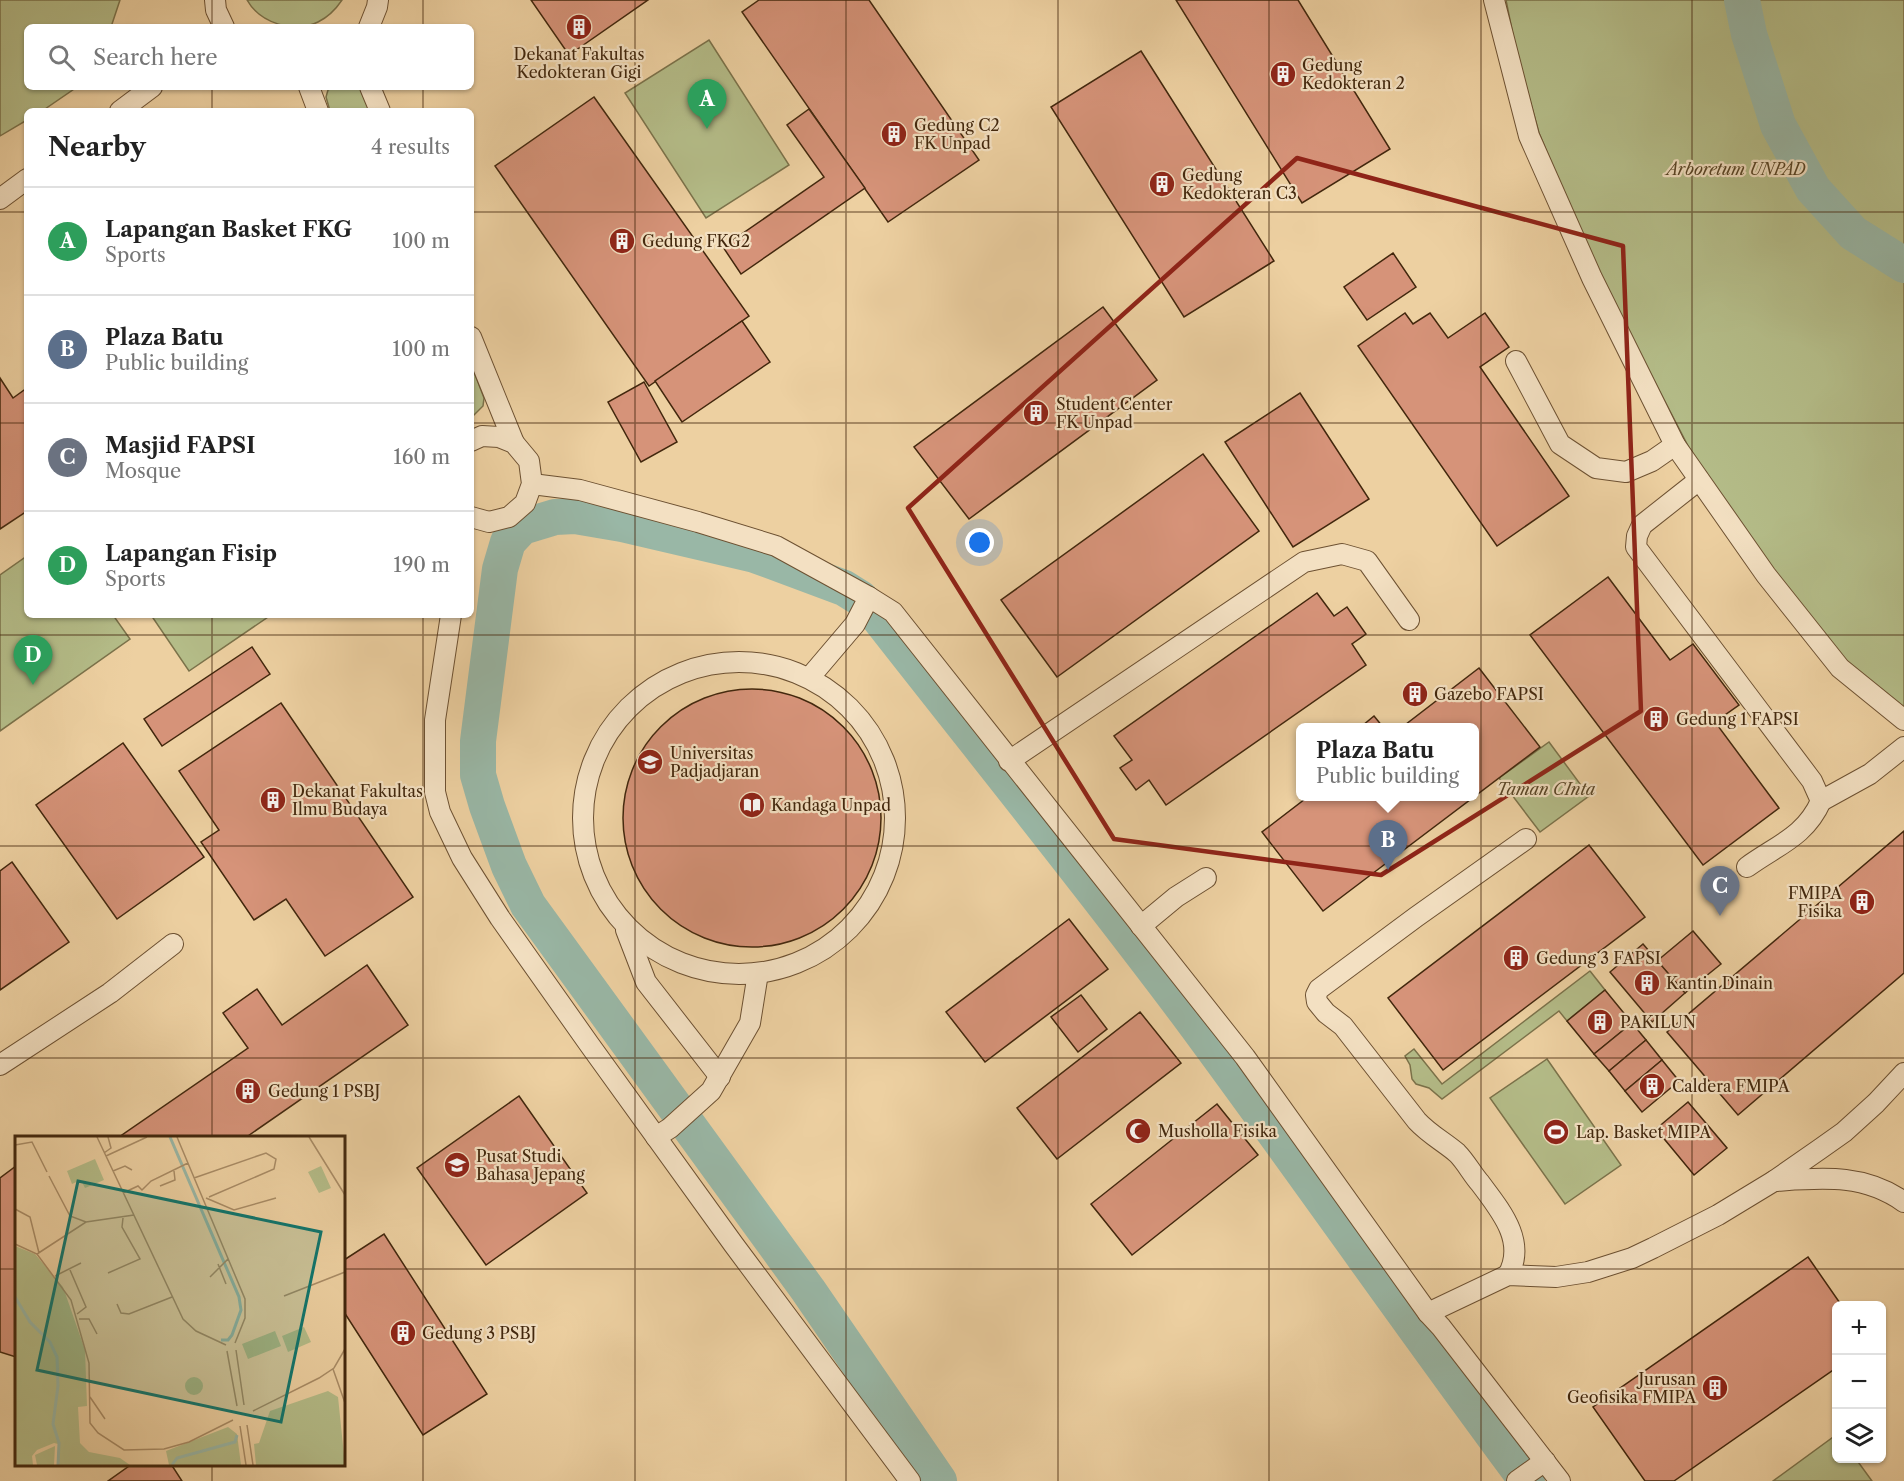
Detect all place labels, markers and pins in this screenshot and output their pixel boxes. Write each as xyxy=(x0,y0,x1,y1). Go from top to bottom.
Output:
building icon: Dekanat Fakultas Kedokteran Gigi xyxy=(564,12,594,42)
place label: Dekanat Fakultas Kedokteran Gigi xyxy=(514,44,644,82)
place label: Gedung Kedokteran 2 xyxy=(1302,55,1405,93)
building icon: Gedung Kedokteran 2 xyxy=(1268,59,1298,89)
pin: A xyxy=(688,80,726,129)
place label: Gedung C2 FK Unpad xyxy=(914,115,1000,153)
building icon: Gedung C2 FK Unpad xyxy=(879,119,909,149)
place label: Gedung Kedokteran C3 xyxy=(1182,165,1297,203)
building icon: Gedung Kedokteran C3 xyxy=(1147,169,1177,199)
building icon: Gedung FKG2 xyxy=(607,226,637,256)
place label: Gedung FKG2 xyxy=(642,231,750,251)
place label: Student Center FK Unpad xyxy=(1056,394,1173,432)
building icon: Student Center FK Unpad xyxy=(1021,398,1051,428)
pin: D xyxy=(14,636,52,685)
building icon: Gazebo FAPSI xyxy=(1400,679,1430,709)
place label: Gazebo FAPSI xyxy=(1434,684,1544,704)
building icon: Gedung 1 FAPSI xyxy=(1641,704,1671,734)
place label: Gedung 1 FAPSI xyxy=(1676,709,1799,729)
place label: Universitas Padjadjaran xyxy=(670,743,759,781)
school or university icon: Universitas Padjadjaran xyxy=(635,747,665,777)
place label: Dekanat Fakultas Ilmu Budaya xyxy=(292,781,423,819)
building icon: Dekanat Fakultas Ilmu Budaya xyxy=(258,785,288,815)
library icon: Kandaga Unpad xyxy=(737,790,767,820)
place label: Kandaga Unpad xyxy=(771,795,891,815)
pin: B xyxy=(1368,820,1408,870)
pin: C xyxy=(1700,866,1740,916)
place label: FMIPA Fisika xyxy=(1788,883,1843,921)
building icon: FMIPA Fisika xyxy=(1847,887,1877,917)
building icon: Gedung 3 FAPSI xyxy=(1501,943,1531,973)
place label: Gedung 3 FAPSI xyxy=(1536,948,1661,968)
building icon: Kantin Dinain xyxy=(1632,968,1662,998)
place label: Kantin Dinain xyxy=(1666,973,1773,993)
building icon: PAKILUN xyxy=(1585,1007,1615,1037)
place label: PAKILUN xyxy=(1620,1012,1696,1032)
building icon: Caldera FMIPA xyxy=(1637,1071,1667,1101)
building icon: Gedung 1 PSBJ xyxy=(233,1076,263,1106)
place label: Caldera FMIPA xyxy=(1672,1076,1791,1096)
place label: Gedung 1 PSBJ xyxy=(268,1081,380,1101)
mosque icon: Musholla Fisika xyxy=(1123,1116,1153,1146)
sports icon: Lap. Basket MIPA xyxy=(1541,1117,1571,1147)
place label: Musholla Fisika xyxy=(1158,1121,1278,1141)
place label: Lap. Basket MIPA xyxy=(1576,1122,1712,1142)
place label: Pusat Studi Bahasa Jepang xyxy=(476,1146,585,1184)
school or university icon: Pusat Studi Bahasa Jepang xyxy=(442,1150,472,1180)
building icon: Gedung 3 PSBJ xyxy=(388,1318,418,1348)
place label: Gedung 3 PSBJ xyxy=(422,1323,536,1343)
place label: Jurusan Geofisika FMIPA xyxy=(1567,1369,1697,1407)
building icon: Jurusan Geofisika FMIPA xyxy=(1700,1373,1730,1403)

